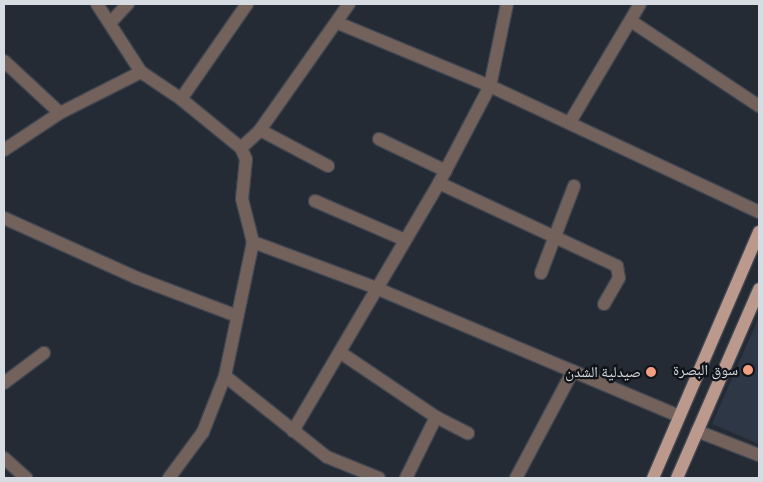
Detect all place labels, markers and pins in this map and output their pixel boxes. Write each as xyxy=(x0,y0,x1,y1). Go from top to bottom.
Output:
place label: سوق البصرة xyxy=(673,361,738,379)
place label: صيدلية الشدن xyxy=(565,363,641,381)
marker: سوق البصرة xyxy=(742,364,754,376)
marker: صيدلية الشدن xyxy=(645,366,657,378)

